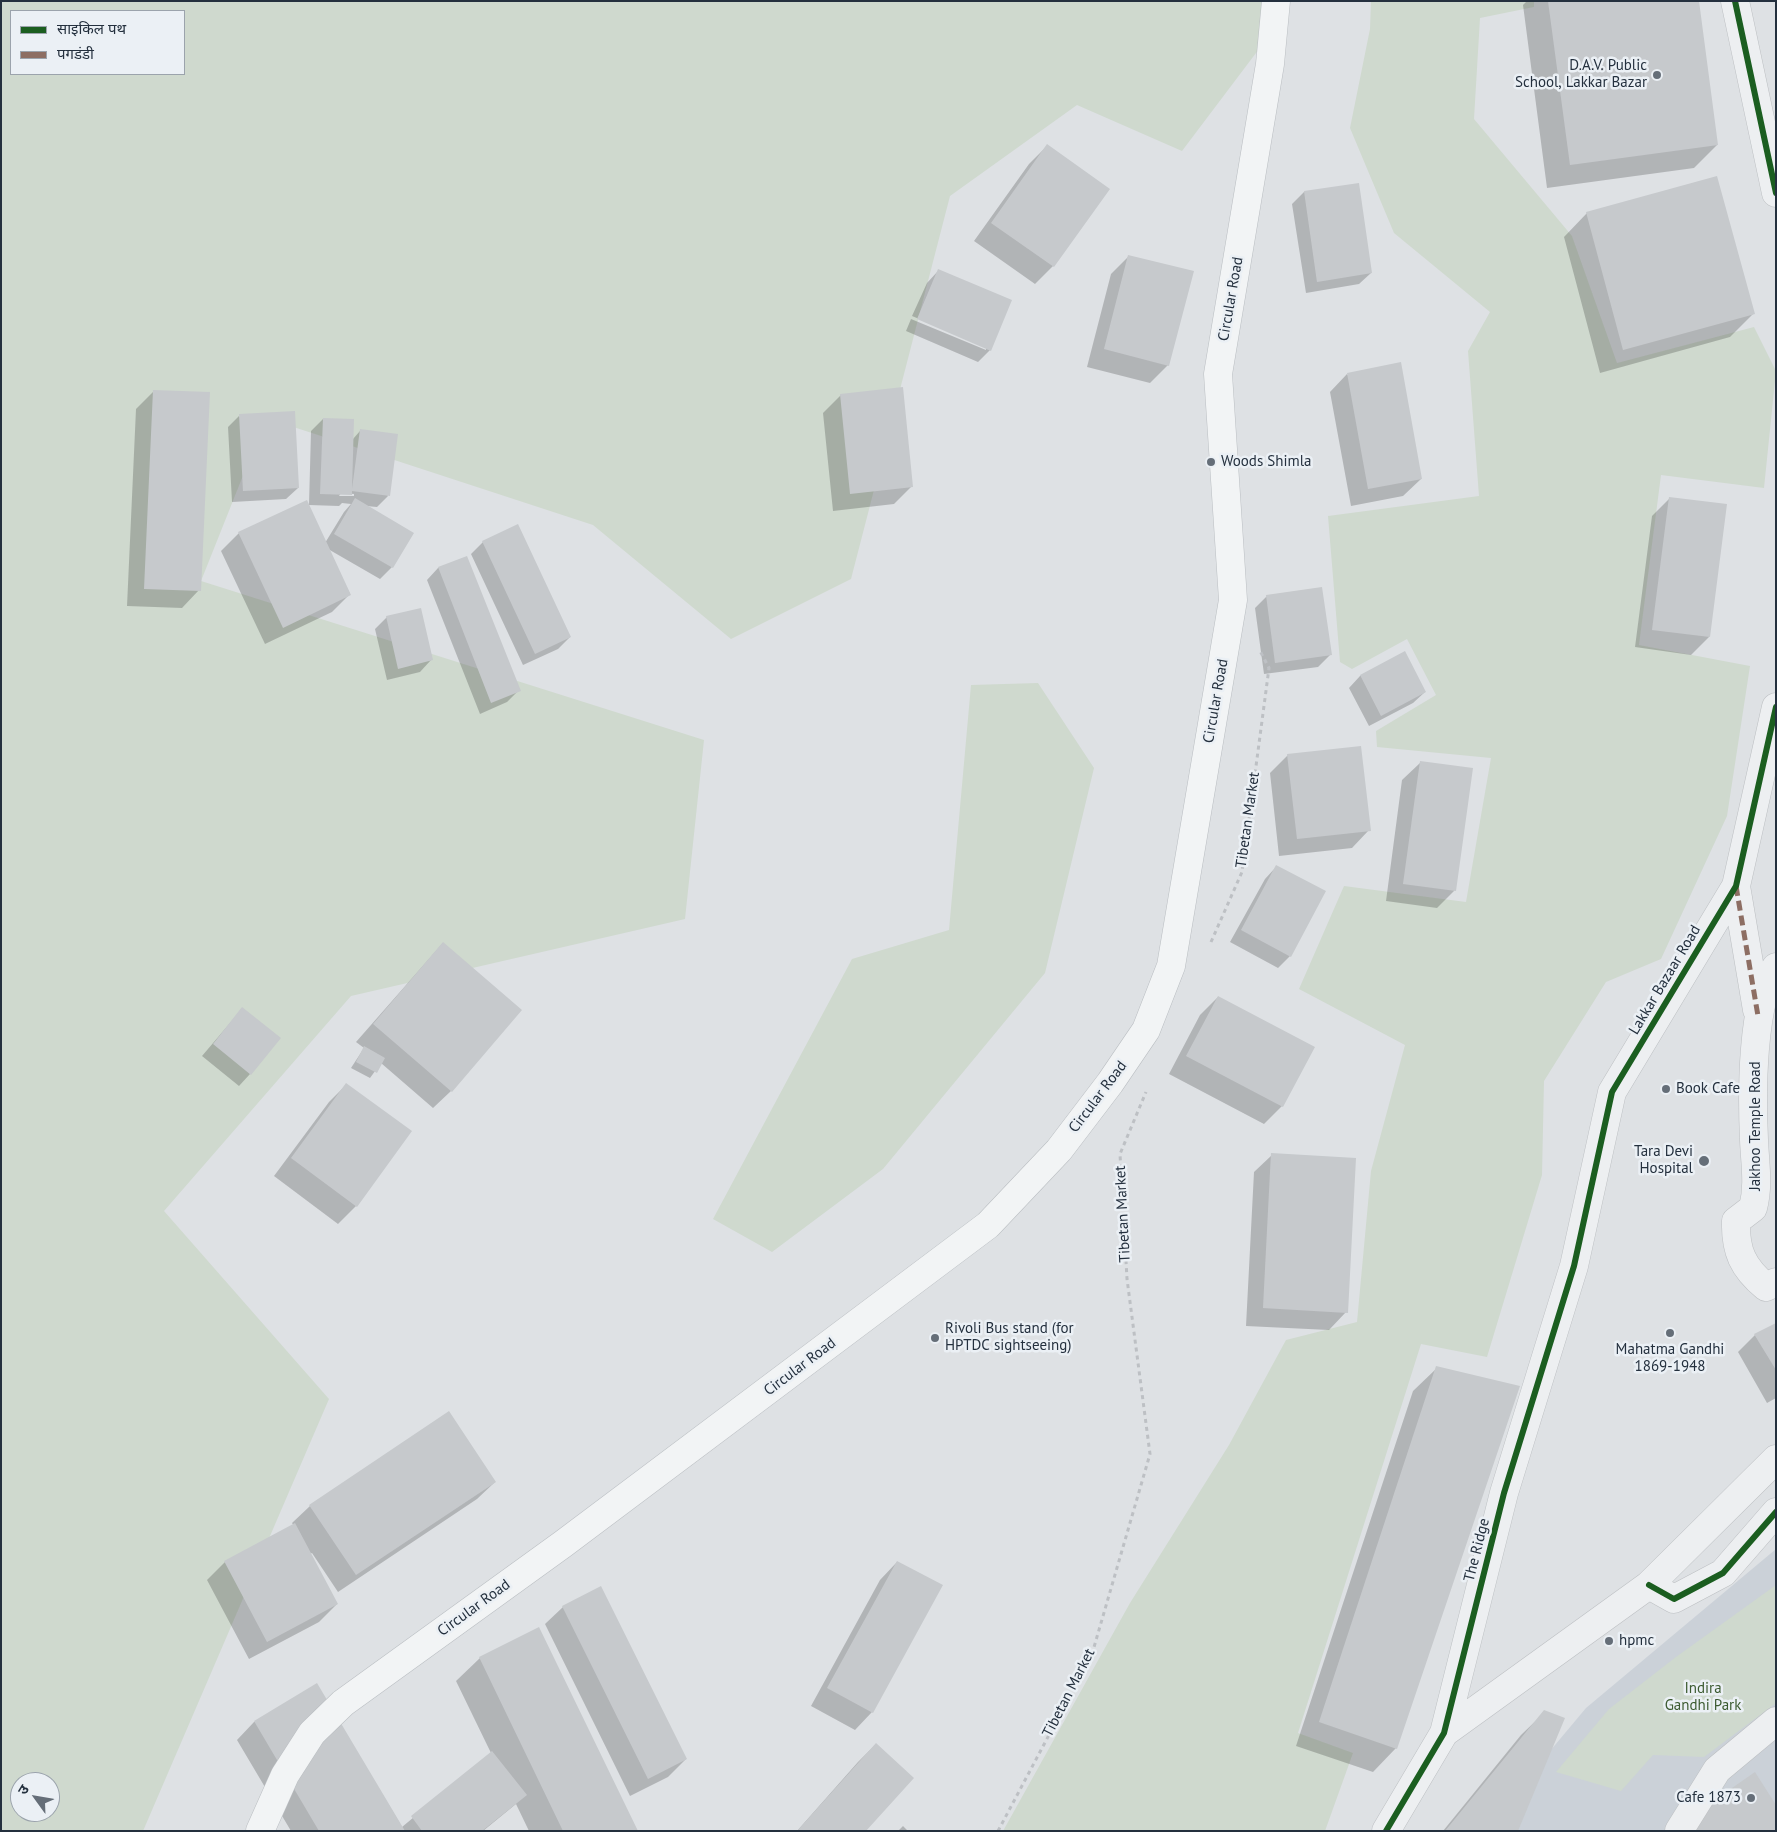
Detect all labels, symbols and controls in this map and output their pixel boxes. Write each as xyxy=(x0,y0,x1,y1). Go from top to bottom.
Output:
legend xyxy=(10,10,185,75)
text: साइकिल पथ xyxy=(57,19,126,38)
text: पगडंडी xyxy=(57,44,94,63)
place label: D.A.V. Public School, Lakkar Bazar xyxy=(1515,57,1647,92)
marker: D.A.V. Public School, Lakkar Bazar xyxy=(1651,69,1663,81)
street label: Circular Road xyxy=(1215,255,1247,343)
place label: Woods Shimla xyxy=(1221,453,1311,471)
marker: Woods Shimla xyxy=(1205,456,1217,468)
street label: Circular Road xyxy=(1200,657,1232,745)
street label: Tibetan Market xyxy=(1232,771,1264,869)
street label: Lakkar Bazaar Road xyxy=(1625,922,1705,1038)
street label: Circular Road xyxy=(1065,1058,1131,1136)
street label: Jakhoo Temple Road xyxy=(1747,1061,1765,1191)
place label: Book Cafe xyxy=(1676,1080,1740,1098)
marker: Book Cafe xyxy=(1660,1083,1672,1095)
place label: Tara Devi Hospital xyxy=(1634,1143,1693,1178)
marker: Tara Devi Hospital xyxy=(1697,1154,1711,1168)
street label: Tibetan Market xyxy=(1111,1165,1135,1263)
place label: Rivoli Bus stand (for HPTDC sightseeing) xyxy=(945,1320,1074,1355)
marker: Mahatma Gandhi 1869-1948 xyxy=(1664,1327,1676,1339)
marker: Rivoli Bus stand (for HPTDC sightseeing) xyxy=(929,1332,941,1344)
street label: Circular Road xyxy=(761,1334,839,1400)
place label: Mahatma Gandhi 1869-1948 xyxy=(1616,1341,1724,1376)
street label: The Ridge xyxy=(1460,1516,1494,1584)
street label: Circular Road xyxy=(434,1576,514,1640)
place label: hpmc xyxy=(1619,1632,1654,1650)
marker: hpmc xyxy=(1603,1635,1615,1647)
street label: Tibetan Market xyxy=(1039,1646,1099,1740)
park label: Indira Gandhi Park xyxy=(1665,1680,1741,1715)
north arrow xyxy=(10,1772,60,1822)
text: उ xyxy=(13,1781,33,1798)
place label: Cafe 1873 xyxy=(1676,1789,1741,1807)
marker: Cafe 1873 xyxy=(1745,1792,1757,1804)

